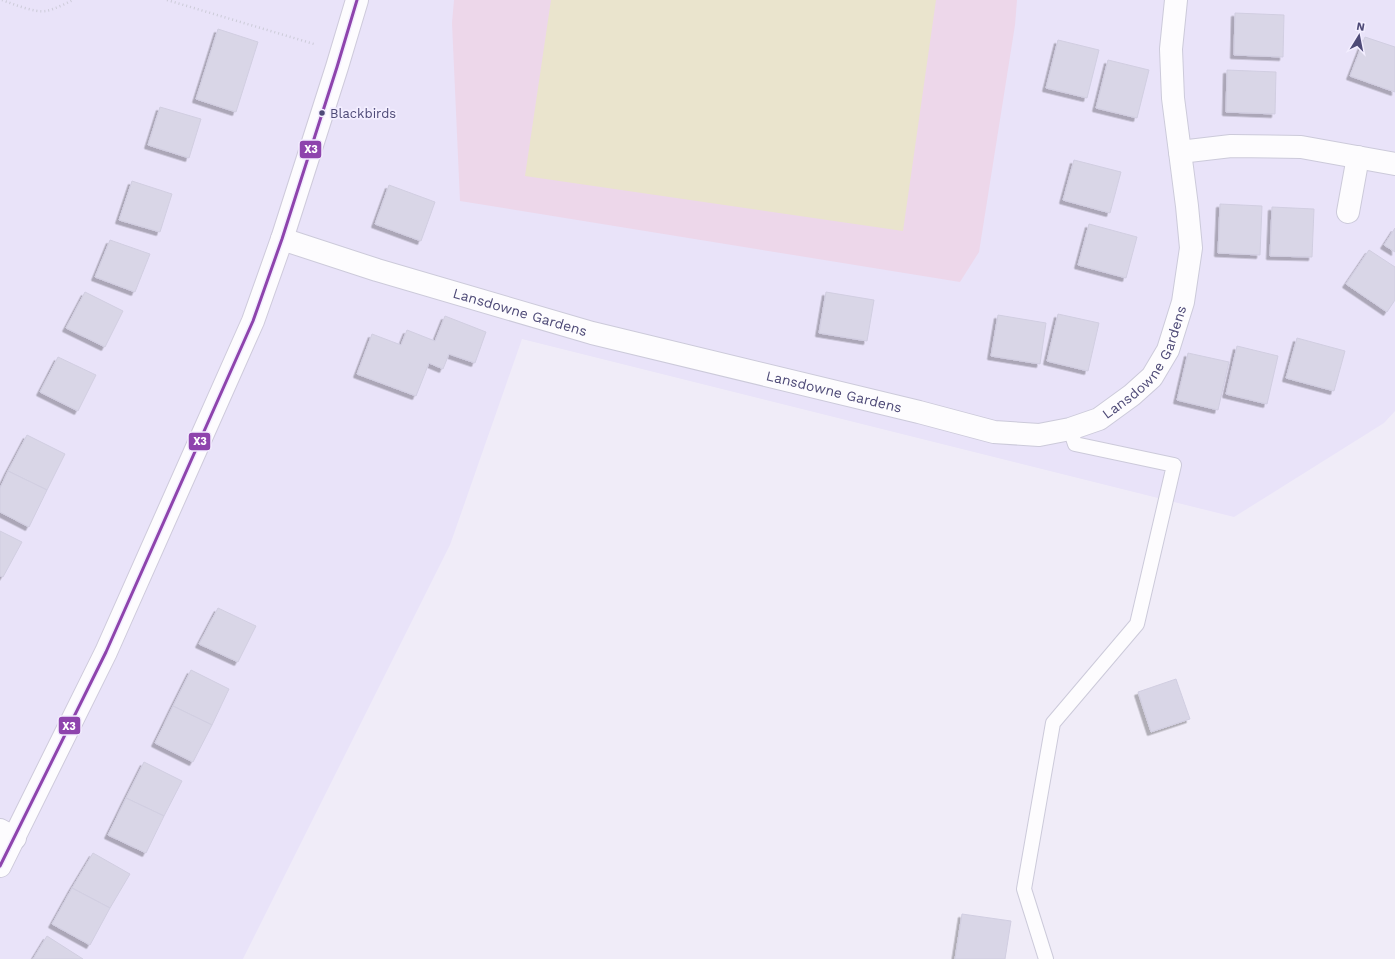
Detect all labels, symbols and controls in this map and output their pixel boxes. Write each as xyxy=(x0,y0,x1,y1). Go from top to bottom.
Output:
north arrow xyxy=(1339,16,1379,56)
text: N xyxy=(1356,20,1366,34)
place label: Blackbirds xyxy=(330,106,396,121)
marker: Blackbirds xyxy=(317,108,327,118)
line badge: X3 xyxy=(299,140,322,159)
text: X3 xyxy=(304,143,318,156)
street label: Lansdowne Gardens xyxy=(451,285,589,339)
street label: Lansdowne Gardens xyxy=(1099,304,1189,422)
street label: Lansdowne Gardens xyxy=(765,367,904,416)
line badge: X3 xyxy=(188,432,211,451)
text: X3 xyxy=(193,435,207,448)
line badge: X3 xyxy=(58,716,81,735)
text: X3 xyxy=(62,720,76,733)

